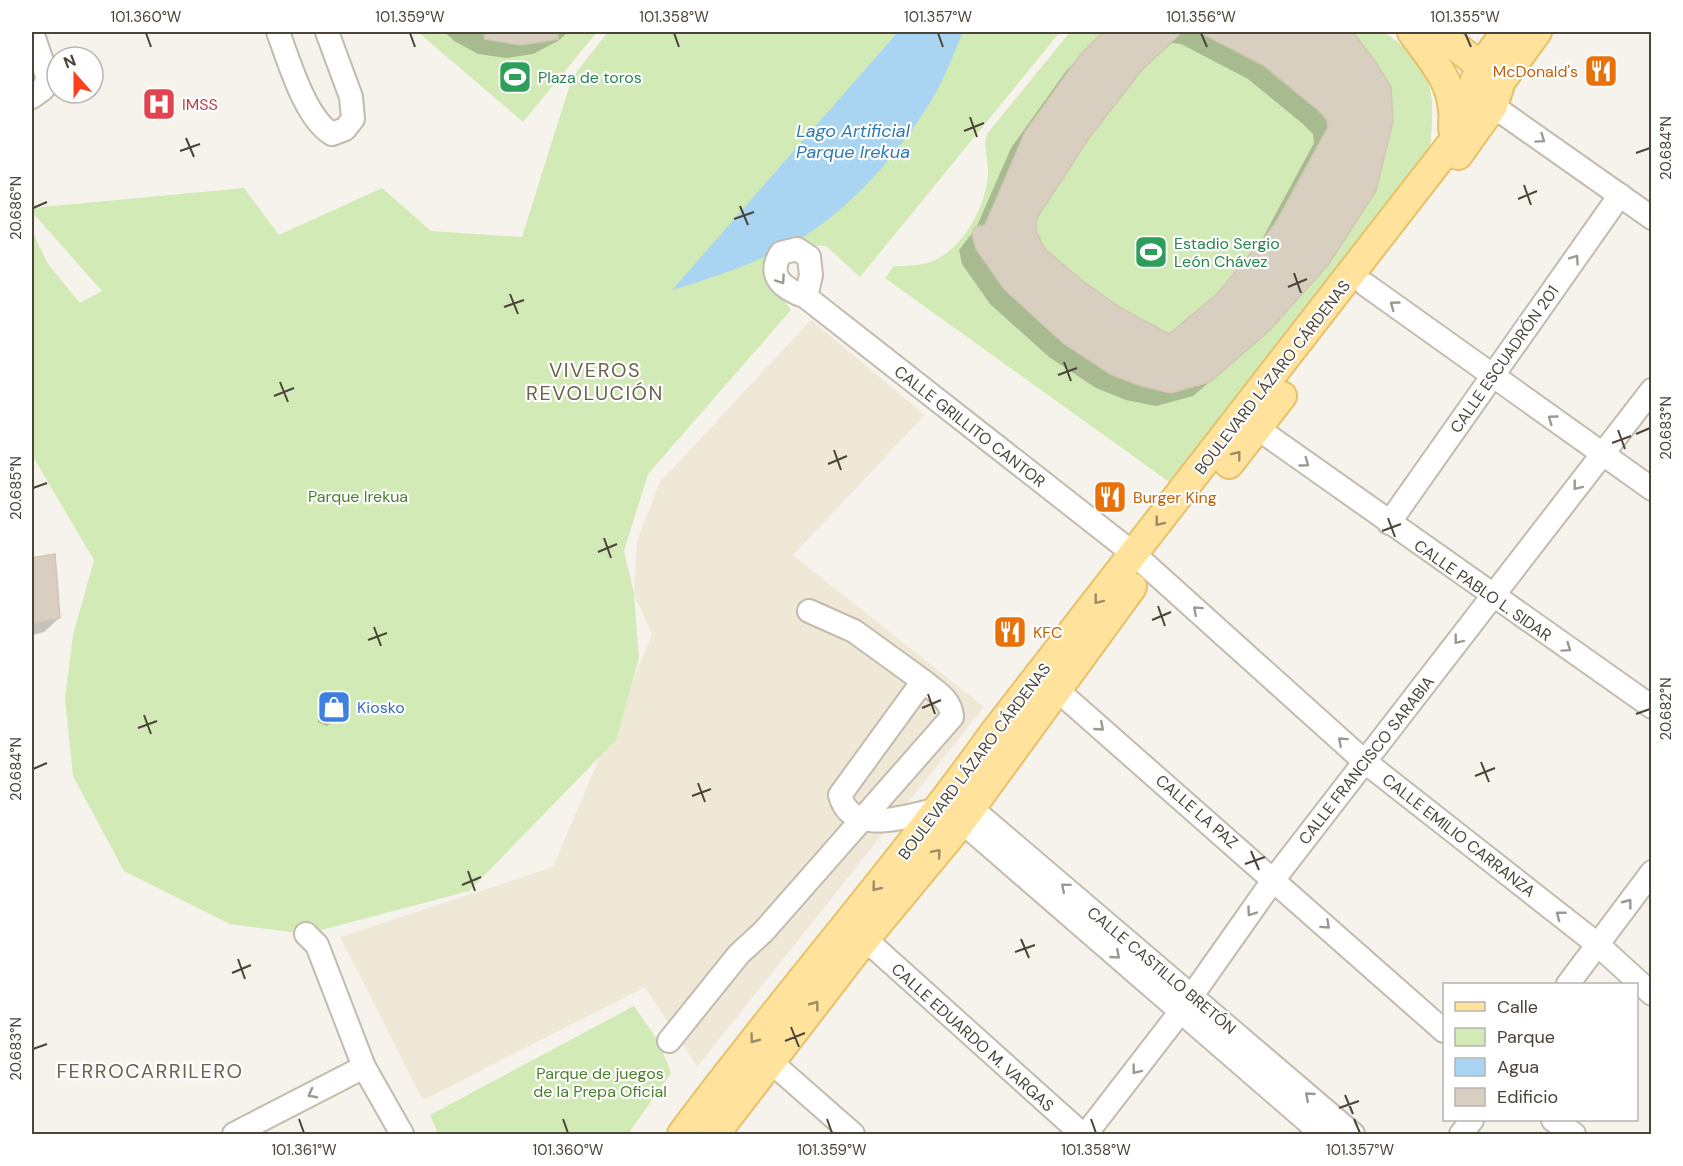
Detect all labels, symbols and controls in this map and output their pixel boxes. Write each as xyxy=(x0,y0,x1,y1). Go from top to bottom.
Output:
text: 101.360°W xyxy=(111,7,182,27)
text: 101.359°W xyxy=(375,7,445,27)
text: 101.358°W xyxy=(639,7,709,27)
text: 101.357°W xyxy=(904,7,972,27)
text: 101.356°W xyxy=(1166,7,1236,27)
text: 101.355°W xyxy=(1430,7,1500,27)
north arrow xyxy=(45,45,105,105)
text: N xyxy=(61,50,79,73)
restaurant icon: McDonald's xyxy=(1583,53,1619,89)
sports icon: Plaza de toros xyxy=(497,59,533,95)
place label: McDonald's xyxy=(1493,61,1578,82)
place label: Plaza de toros xyxy=(538,67,642,88)
hospital icon: IMSS xyxy=(141,86,177,122)
place label: IMSS xyxy=(182,94,218,115)
text: 20.684°N xyxy=(1656,116,1676,180)
water label: Lago Artificial Parque Irekua xyxy=(796,119,911,164)
one-way arrow xyxy=(1535,132,1546,143)
text: 20.686°N xyxy=(6,176,26,240)
place label: Estadio Sergio León Chávez xyxy=(1174,233,1280,272)
sports icon: Estadio Sergio León Chávez xyxy=(1133,234,1169,270)
one-way arrow xyxy=(1568,254,1579,265)
one-way arrow xyxy=(774,274,785,285)
street label: BOULEVARD LÁZARO CÁRDENAS xyxy=(1190,276,1355,479)
street label: CALLE ESCUADRÓN 201 xyxy=(1445,281,1563,437)
one-way arrow xyxy=(1390,301,1401,312)
district label: VIVEROS REVOLUCIÓN xyxy=(526,357,664,406)
street label: CALLE GRILLITO CANTOR xyxy=(890,361,1050,492)
text: 20.683°N xyxy=(1656,396,1676,460)
one-way arrow xyxy=(1548,415,1559,426)
one-way arrow xyxy=(1229,450,1240,461)
one-way arrow xyxy=(1298,455,1309,466)
text: 20.685°N xyxy=(6,456,26,520)
restaurant icon: Burger King xyxy=(1092,479,1128,515)
one-way arrow xyxy=(1574,480,1585,491)
park label: Parque Irekua xyxy=(308,486,408,507)
place label: Burger King xyxy=(1133,487,1217,508)
one-way arrow xyxy=(1156,515,1167,526)
street label: CALLE PABLO L. SIDAR xyxy=(1410,535,1556,646)
one-way arrow xyxy=(1095,593,1106,604)
one-way arrow xyxy=(1193,606,1204,617)
restaurant icon: KFC xyxy=(992,614,1028,650)
place label: KFC xyxy=(1033,622,1062,643)
one-way arrow xyxy=(1454,634,1465,645)
one-way arrow xyxy=(1560,641,1571,652)
street label: BOULEVARD LÁZARO CÁRDENAS xyxy=(893,659,1055,864)
street label: CALLE FRANCISCO SARABIA xyxy=(1294,671,1439,849)
text: 20.682°N xyxy=(1656,677,1676,741)
shop icon: Kiosko xyxy=(316,689,352,725)
place label: Kiosko xyxy=(357,697,405,718)
one-way arrow xyxy=(1093,720,1104,731)
text: 20.684°N xyxy=(6,737,26,801)
one-way arrow xyxy=(1338,737,1349,748)
street label: CALLE EMILIO CARRANZA xyxy=(1378,769,1540,902)
street label: CALLE LA PAZ xyxy=(1151,770,1242,853)
one-way arrow xyxy=(929,849,940,860)
one-way arrow xyxy=(873,881,884,892)
one-way arrow xyxy=(1061,884,1072,895)
one-way arrow xyxy=(1620,899,1631,910)
street label: CALLE CASTILLO BRETÓN xyxy=(1083,902,1240,1039)
one-way arrow xyxy=(1247,906,1258,917)
one-way arrow xyxy=(1556,911,1567,922)
one-way arrow xyxy=(1319,918,1330,929)
one-way arrow xyxy=(1109,948,1120,959)
street label: CALLE EDUARDO M. VARGAS xyxy=(887,959,1058,1116)
legend xyxy=(1443,983,1638,1121)
text: Calle xyxy=(1497,995,1538,1019)
one-way arrow xyxy=(807,1001,818,1012)
text: 20.683°N xyxy=(6,1017,26,1081)
text: Parque xyxy=(1497,1025,1555,1049)
one-way arrow xyxy=(750,1032,761,1043)
text: Agua xyxy=(1497,1055,1539,1079)
district label: FERROCARRILERO xyxy=(56,1058,244,1084)
park label: Parque de juegos de la Prepa Oficial xyxy=(533,1063,667,1102)
one-way arrow xyxy=(1132,1063,1143,1074)
text: Edificio xyxy=(1497,1085,1558,1109)
one-way arrow xyxy=(308,1087,318,1098)
one-way arrow xyxy=(1305,1092,1316,1103)
text: 101.361°W xyxy=(271,1140,337,1160)
text: 101.360°W xyxy=(533,1140,604,1160)
text: 101.359°W xyxy=(797,1140,867,1160)
text: 101.358°W xyxy=(1061,1140,1131,1160)
text: 101.357°W xyxy=(1326,1140,1394,1160)

